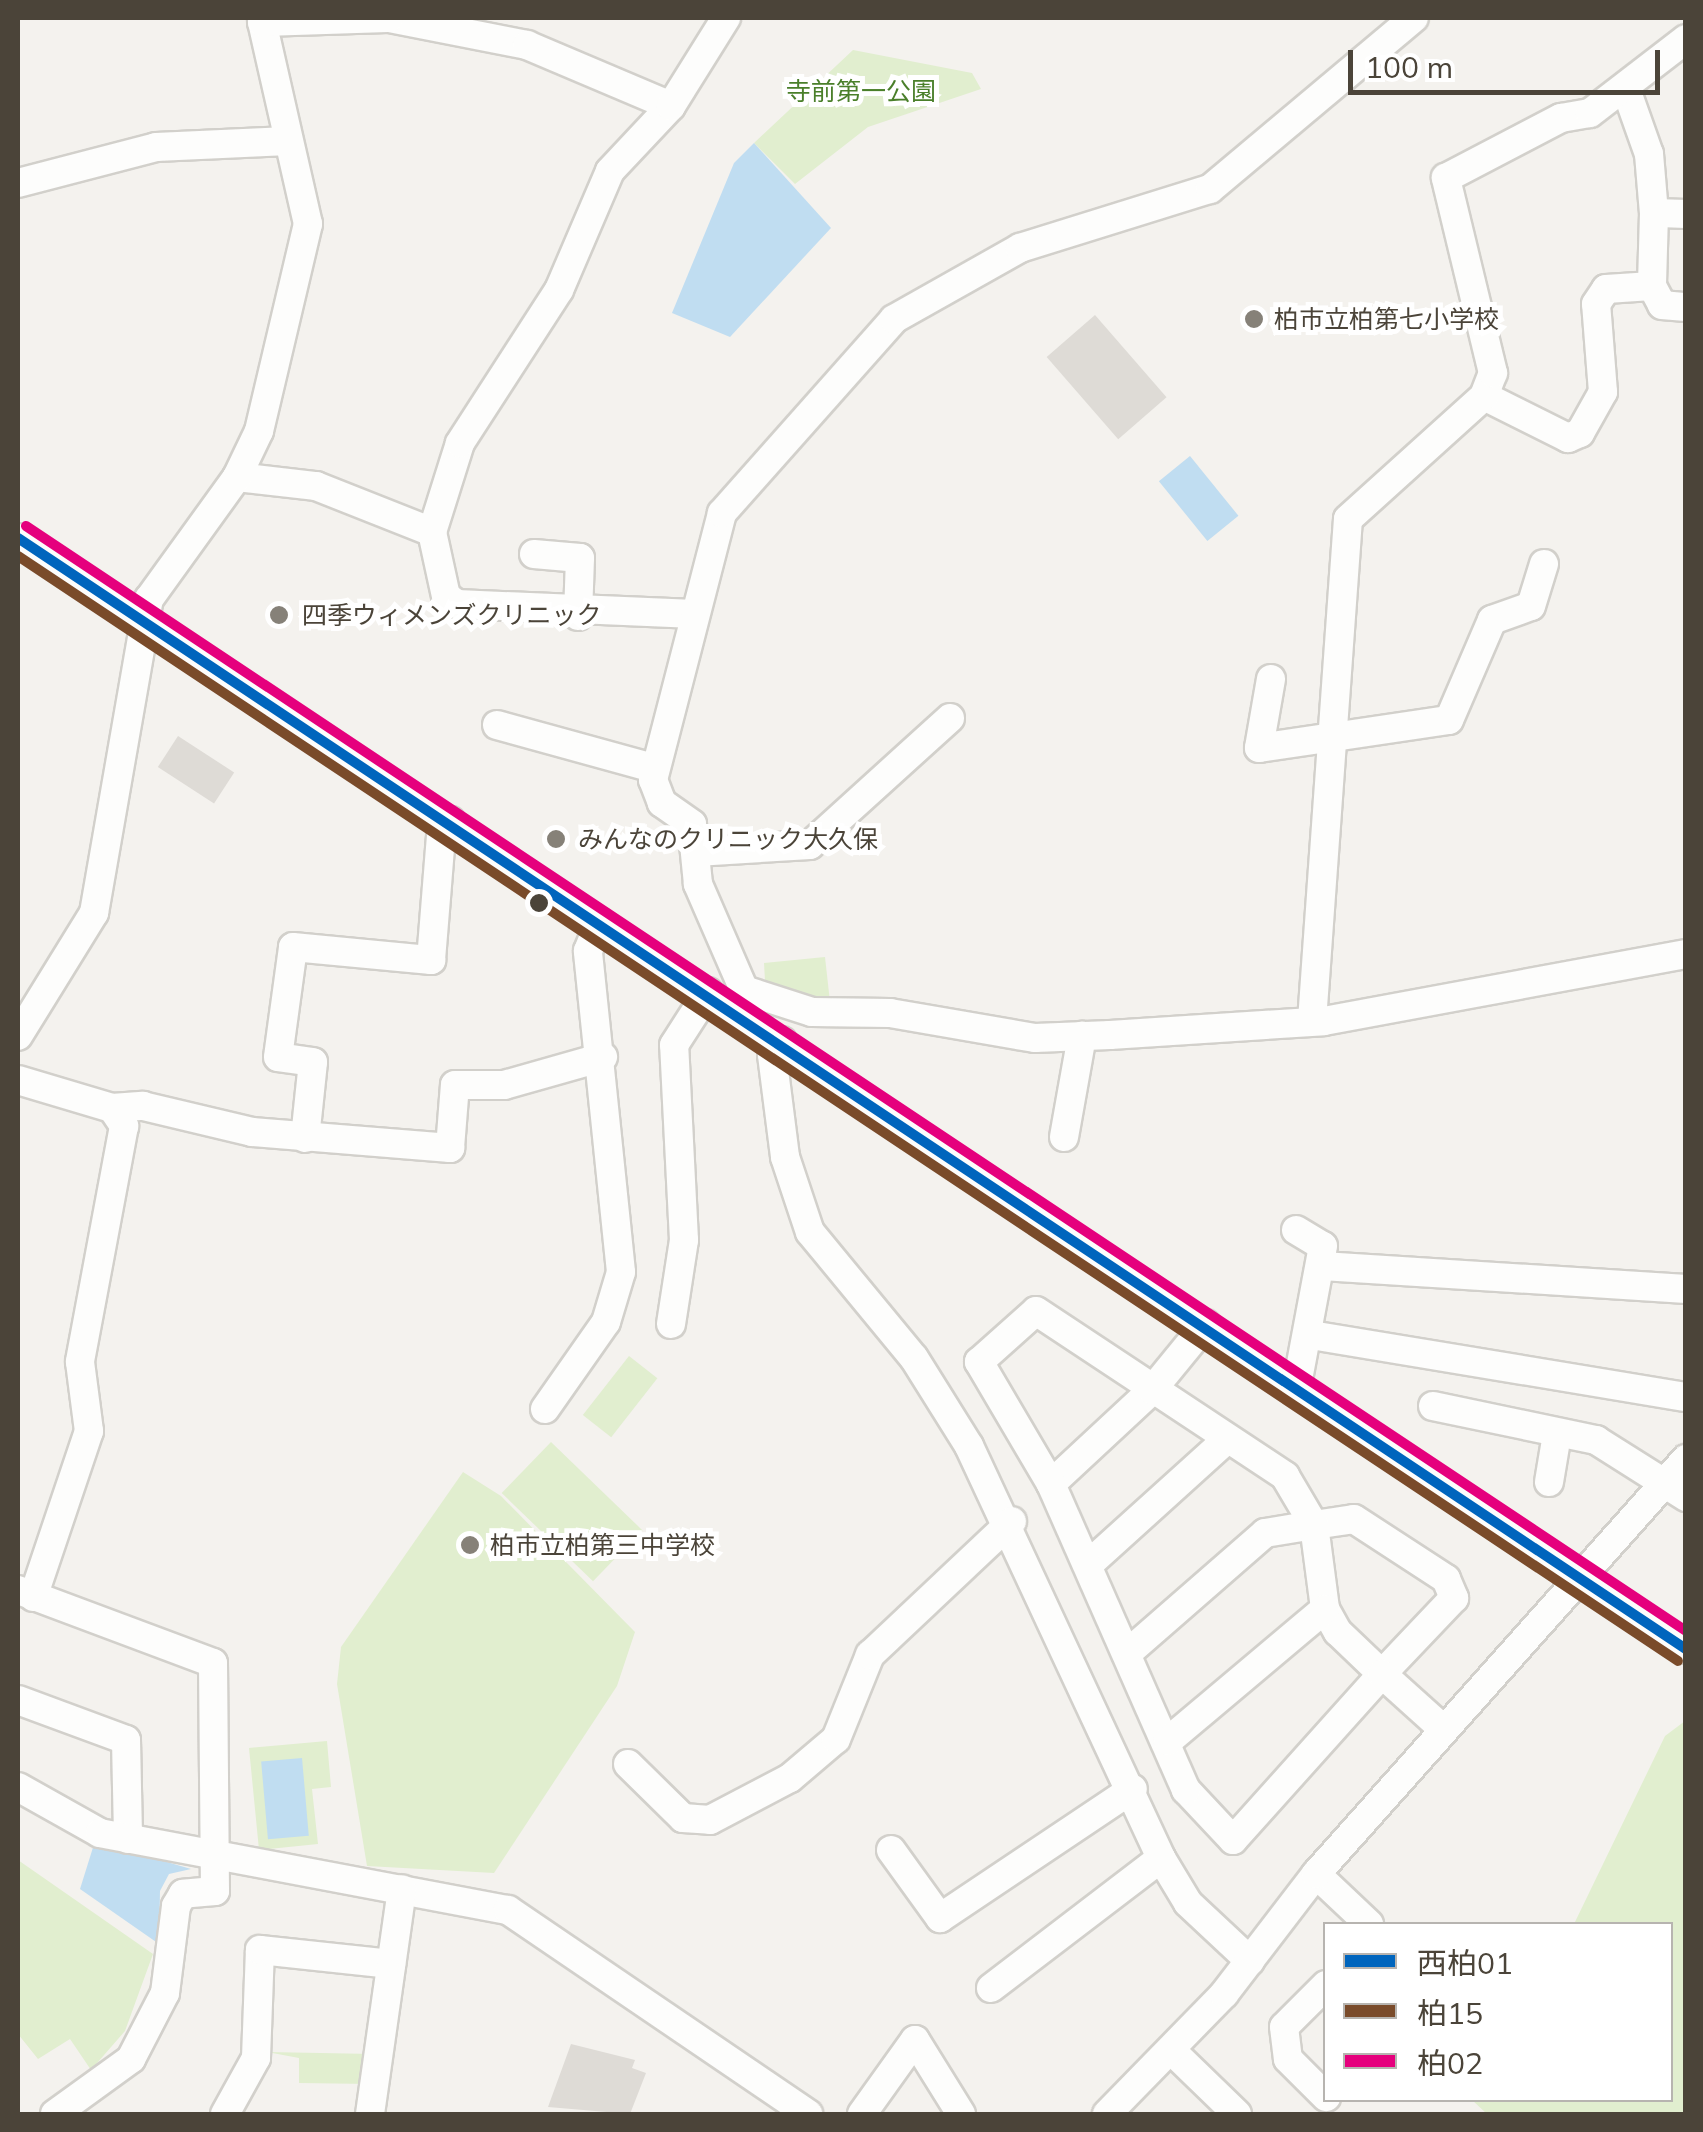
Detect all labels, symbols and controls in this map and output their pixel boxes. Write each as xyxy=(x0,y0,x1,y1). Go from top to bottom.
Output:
scale bar xyxy=(1353,30,1666,92)
text: 100 m xyxy=(1365,48,1453,86)
park label: 寺前第一公園 xyxy=(786,76,936,106)
place label: 柏市立柏第七小学校 xyxy=(1274,304,1499,334)
marker: 柏市立柏第七小学校 xyxy=(1243,308,1265,330)
place label: 四季ウィメンズクリニック xyxy=(302,600,602,630)
marker: 四季ウィメンズクリニック xyxy=(266,602,292,628)
place label: みんなのクリニック大久保 xyxy=(578,824,878,854)
marker: みんなのクリニック大久保 xyxy=(543,826,569,852)
unlabelled marker xyxy=(529,893,549,913)
place label: 柏市立柏第三中学校 xyxy=(490,1530,715,1560)
marker: 柏市立柏第三中学校 xyxy=(459,1534,481,1556)
legend xyxy=(1323,1922,1673,2102)
text: 西柏01 xyxy=(1417,1944,1513,1982)
text: 柏15 xyxy=(1417,1994,1483,2032)
text: 柏02 xyxy=(1417,2044,1483,2082)

